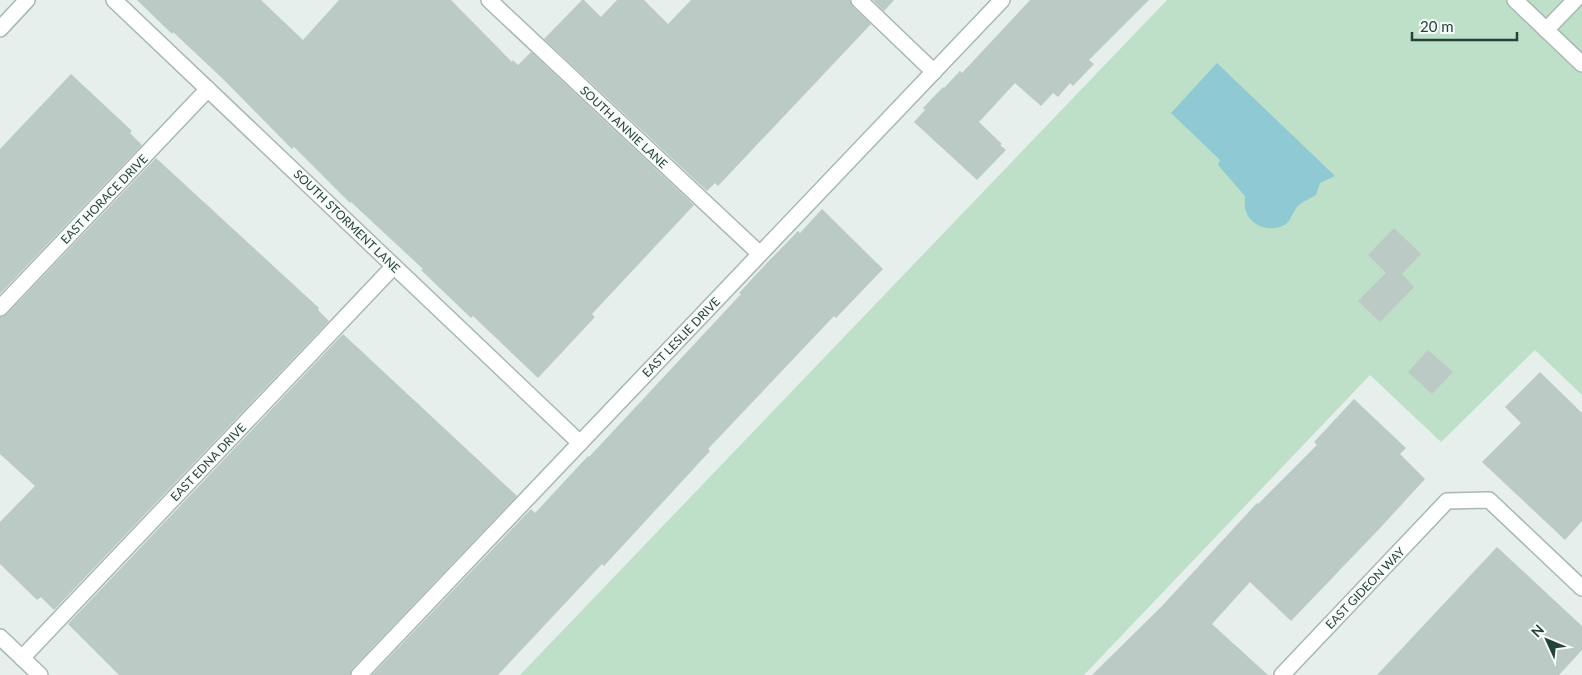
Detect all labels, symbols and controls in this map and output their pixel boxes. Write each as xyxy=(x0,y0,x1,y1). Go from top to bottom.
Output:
scale bar xyxy=(1412,10,1517,42)
text: 20 m xyxy=(1420,17,1454,35)
street label: SOUTH ANNIE LANE xyxy=(577,83,671,171)
street label: EAST HORACE DRIVE xyxy=(57,151,151,247)
street label: SOUTH STORMENT LANE xyxy=(291,166,403,276)
street label: EAST LESLIE DRIVE xyxy=(639,294,723,380)
street label: EAST EDNA DRIVE xyxy=(167,420,249,504)
street label: EAST GIDEON WAY xyxy=(1322,544,1408,632)
north arrow xyxy=(1522,615,1572,665)
text: N xyxy=(1527,621,1547,640)

